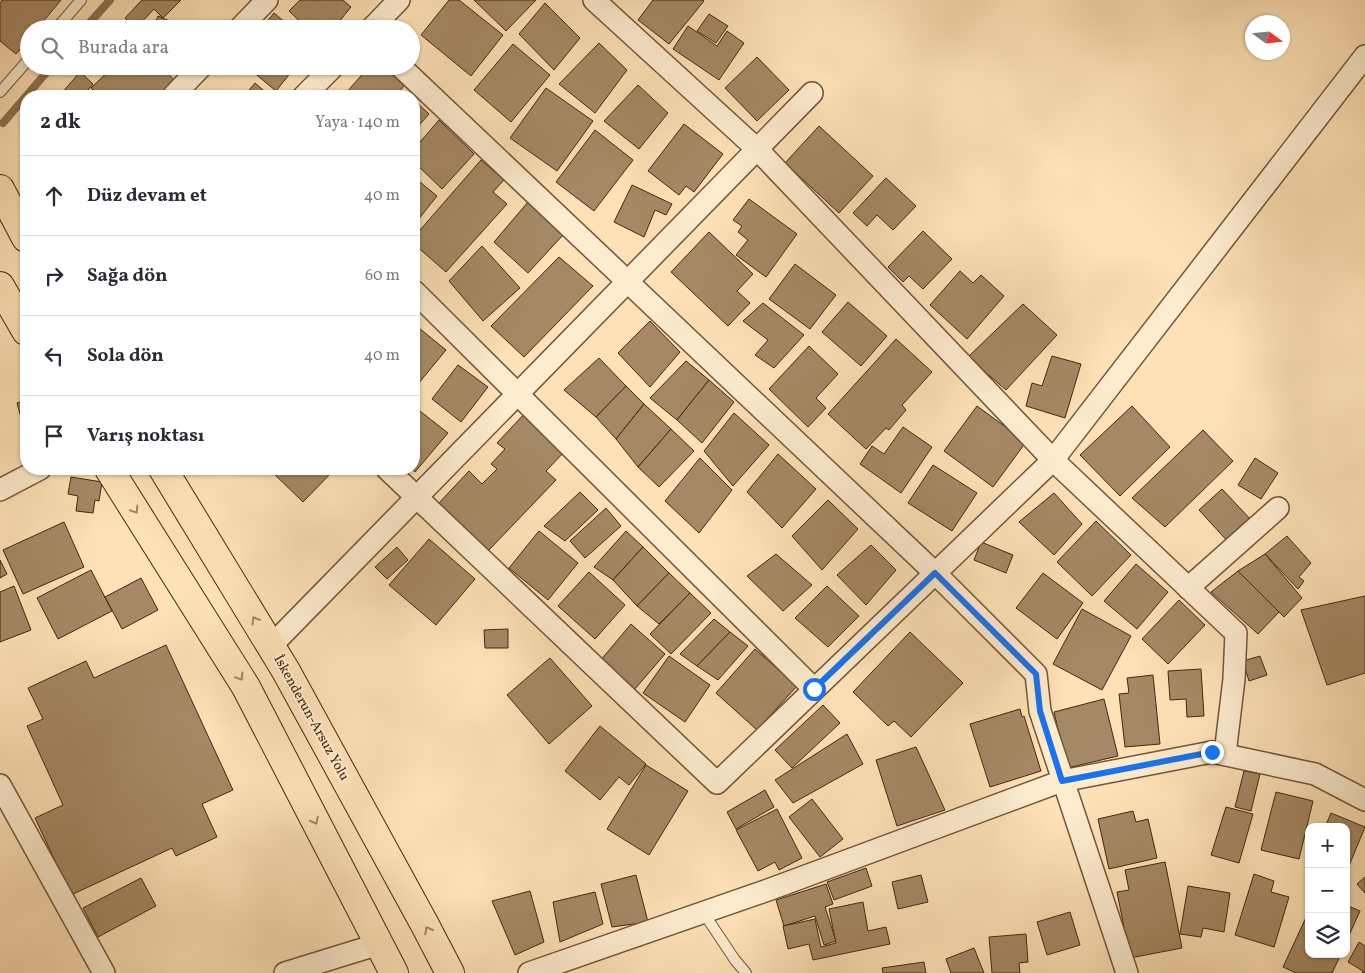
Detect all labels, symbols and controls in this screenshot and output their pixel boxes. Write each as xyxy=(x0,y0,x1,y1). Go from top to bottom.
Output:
north arrow xyxy=(1245,15,1290,60)
search box xyxy=(20,20,420,75)
icon: search xyxy=(38,34,66,62)
text: Burada ara xyxy=(78,35,169,61)
text: 2 dk xyxy=(40,108,81,137)
text: Yaya · 140 m xyxy=(315,112,400,134)
icon: ahead xyxy=(40,182,68,210)
text: Düz devam et xyxy=(87,183,207,209)
text: 40 m xyxy=(364,185,400,207)
icon: right xyxy=(40,262,68,290)
text: Sağa dön xyxy=(87,263,167,289)
text: 60 m xyxy=(365,265,400,287)
icon: left xyxy=(40,342,68,370)
text: Sola dön xyxy=(87,343,164,369)
text: 40 m xyxy=(364,345,400,367)
icon: arrive xyxy=(40,422,68,450)
text: Varış noktası xyxy=(87,423,204,449)
one-way arrow xyxy=(129,504,138,514)
one-way arrow xyxy=(251,616,261,625)
street label: İskenderun-Arsuz Yolu xyxy=(269,652,354,784)
one-way arrow xyxy=(233,672,243,681)
route start xyxy=(803,678,826,701)
route end xyxy=(1201,741,1224,764)
one-way arrow xyxy=(309,816,319,825)
map controls xyxy=(1305,823,1350,958)
button: + xyxy=(1305,823,1350,868)
button: − xyxy=(1305,868,1350,913)
button: layers xyxy=(1305,913,1350,958)
one-way arrow xyxy=(424,926,434,935)

